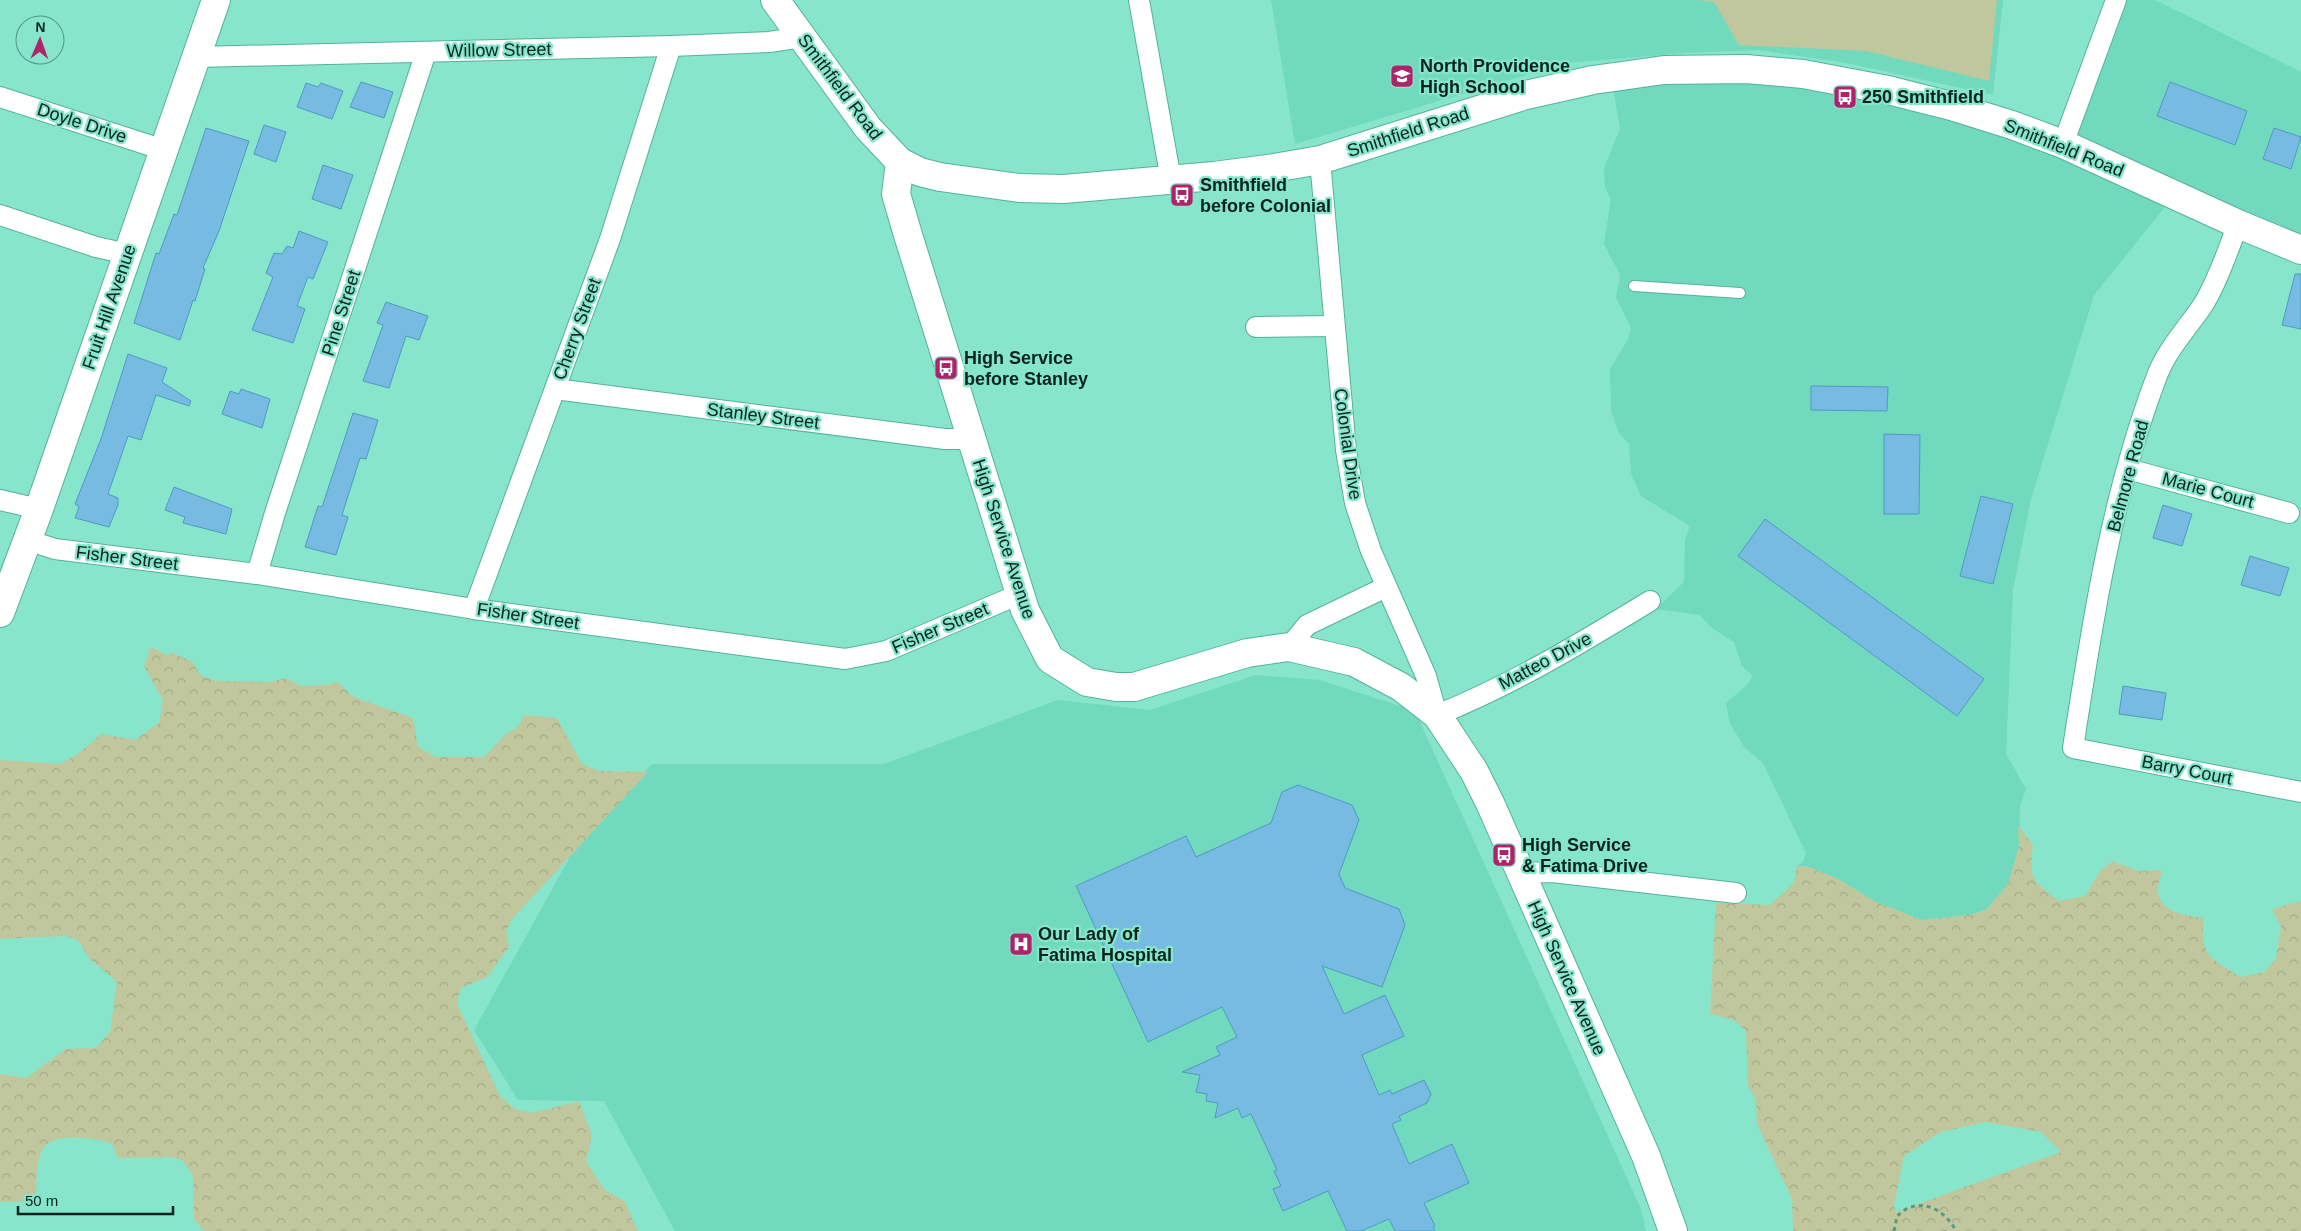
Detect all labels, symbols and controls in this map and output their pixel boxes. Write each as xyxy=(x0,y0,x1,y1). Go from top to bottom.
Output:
north arrow xyxy=(15,15,65,65)
text: N xyxy=(35,19,46,35)
street label: Smithfield Road xyxy=(794,30,886,144)
street label: Willow Street xyxy=(446,39,552,61)
place label: North Providence High School xyxy=(1420,56,1570,97)
school or university icon: North Providence High School xyxy=(1389,63,1415,89)
bus stop icon: 250 Smithfield xyxy=(1832,84,1858,110)
place label: 250 Smithfield xyxy=(1862,87,1984,107)
street label: Doyle Drive xyxy=(35,99,129,147)
street label: Smithfield Road xyxy=(1344,103,1472,161)
street label: Smithfield Road xyxy=(2001,115,2127,181)
place label: Smithfield before Colonial xyxy=(1200,175,1331,216)
bus stop icon: Smithfield before Colonial xyxy=(1169,182,1195,208)
street label: Fruit Hill Avenue xyxy=(78,242,140,372)
street label: Pine Street xyxy=(318,268,364,358)
street label: Cherry Street xyxy=(549,275,605,383)
place label: High Service before Stanley xyxy=(964,348,1088,389)
bus stop icon: High Service before Stanley xyxy=(933,355,959,381)
street label: Colonial Drive xyxy=(1330,387,1366,501)
street label: Stanley Street xyxy=(706,399,820,433)
street label: Belmore Road xyxy=(2103,418,2153,534)
street label: High Service Avenue xyxy=(969,457,1039,621)
street label: Marie Court xyxy=(2160,468,2256,512)
street label: Fisher Street xyxy=(75,542,179,574)
street label: Fisher Street xyxy=(476,599,580,633)
street label: Fisher Street xyxy=(889,599,991,657)
street label: Matteo Drive xyxy=(1495,628,1595,694)
street label: Barry Court xyxy=(2140,751,2234,789)
place label: High Service & Fatima Drive xyxy=(1522,835,1648,876)
bus stop icon: High Service & Fatima Drive xyxy=(1491,842,1517,868)
street label: High Service Avenue xyxy=(1524,898,1610,1058)
place label: Our Lady of Fatima Hospital xyxy=(1038,924,1172,965)
hospital icon: Our Lady of Fatima Hospital xyxy=(1008,931,1034,957)
scale bar xyxy=(18,1184,172,1216)
text: 50 m xyxy=(25,1192,58,1209)

